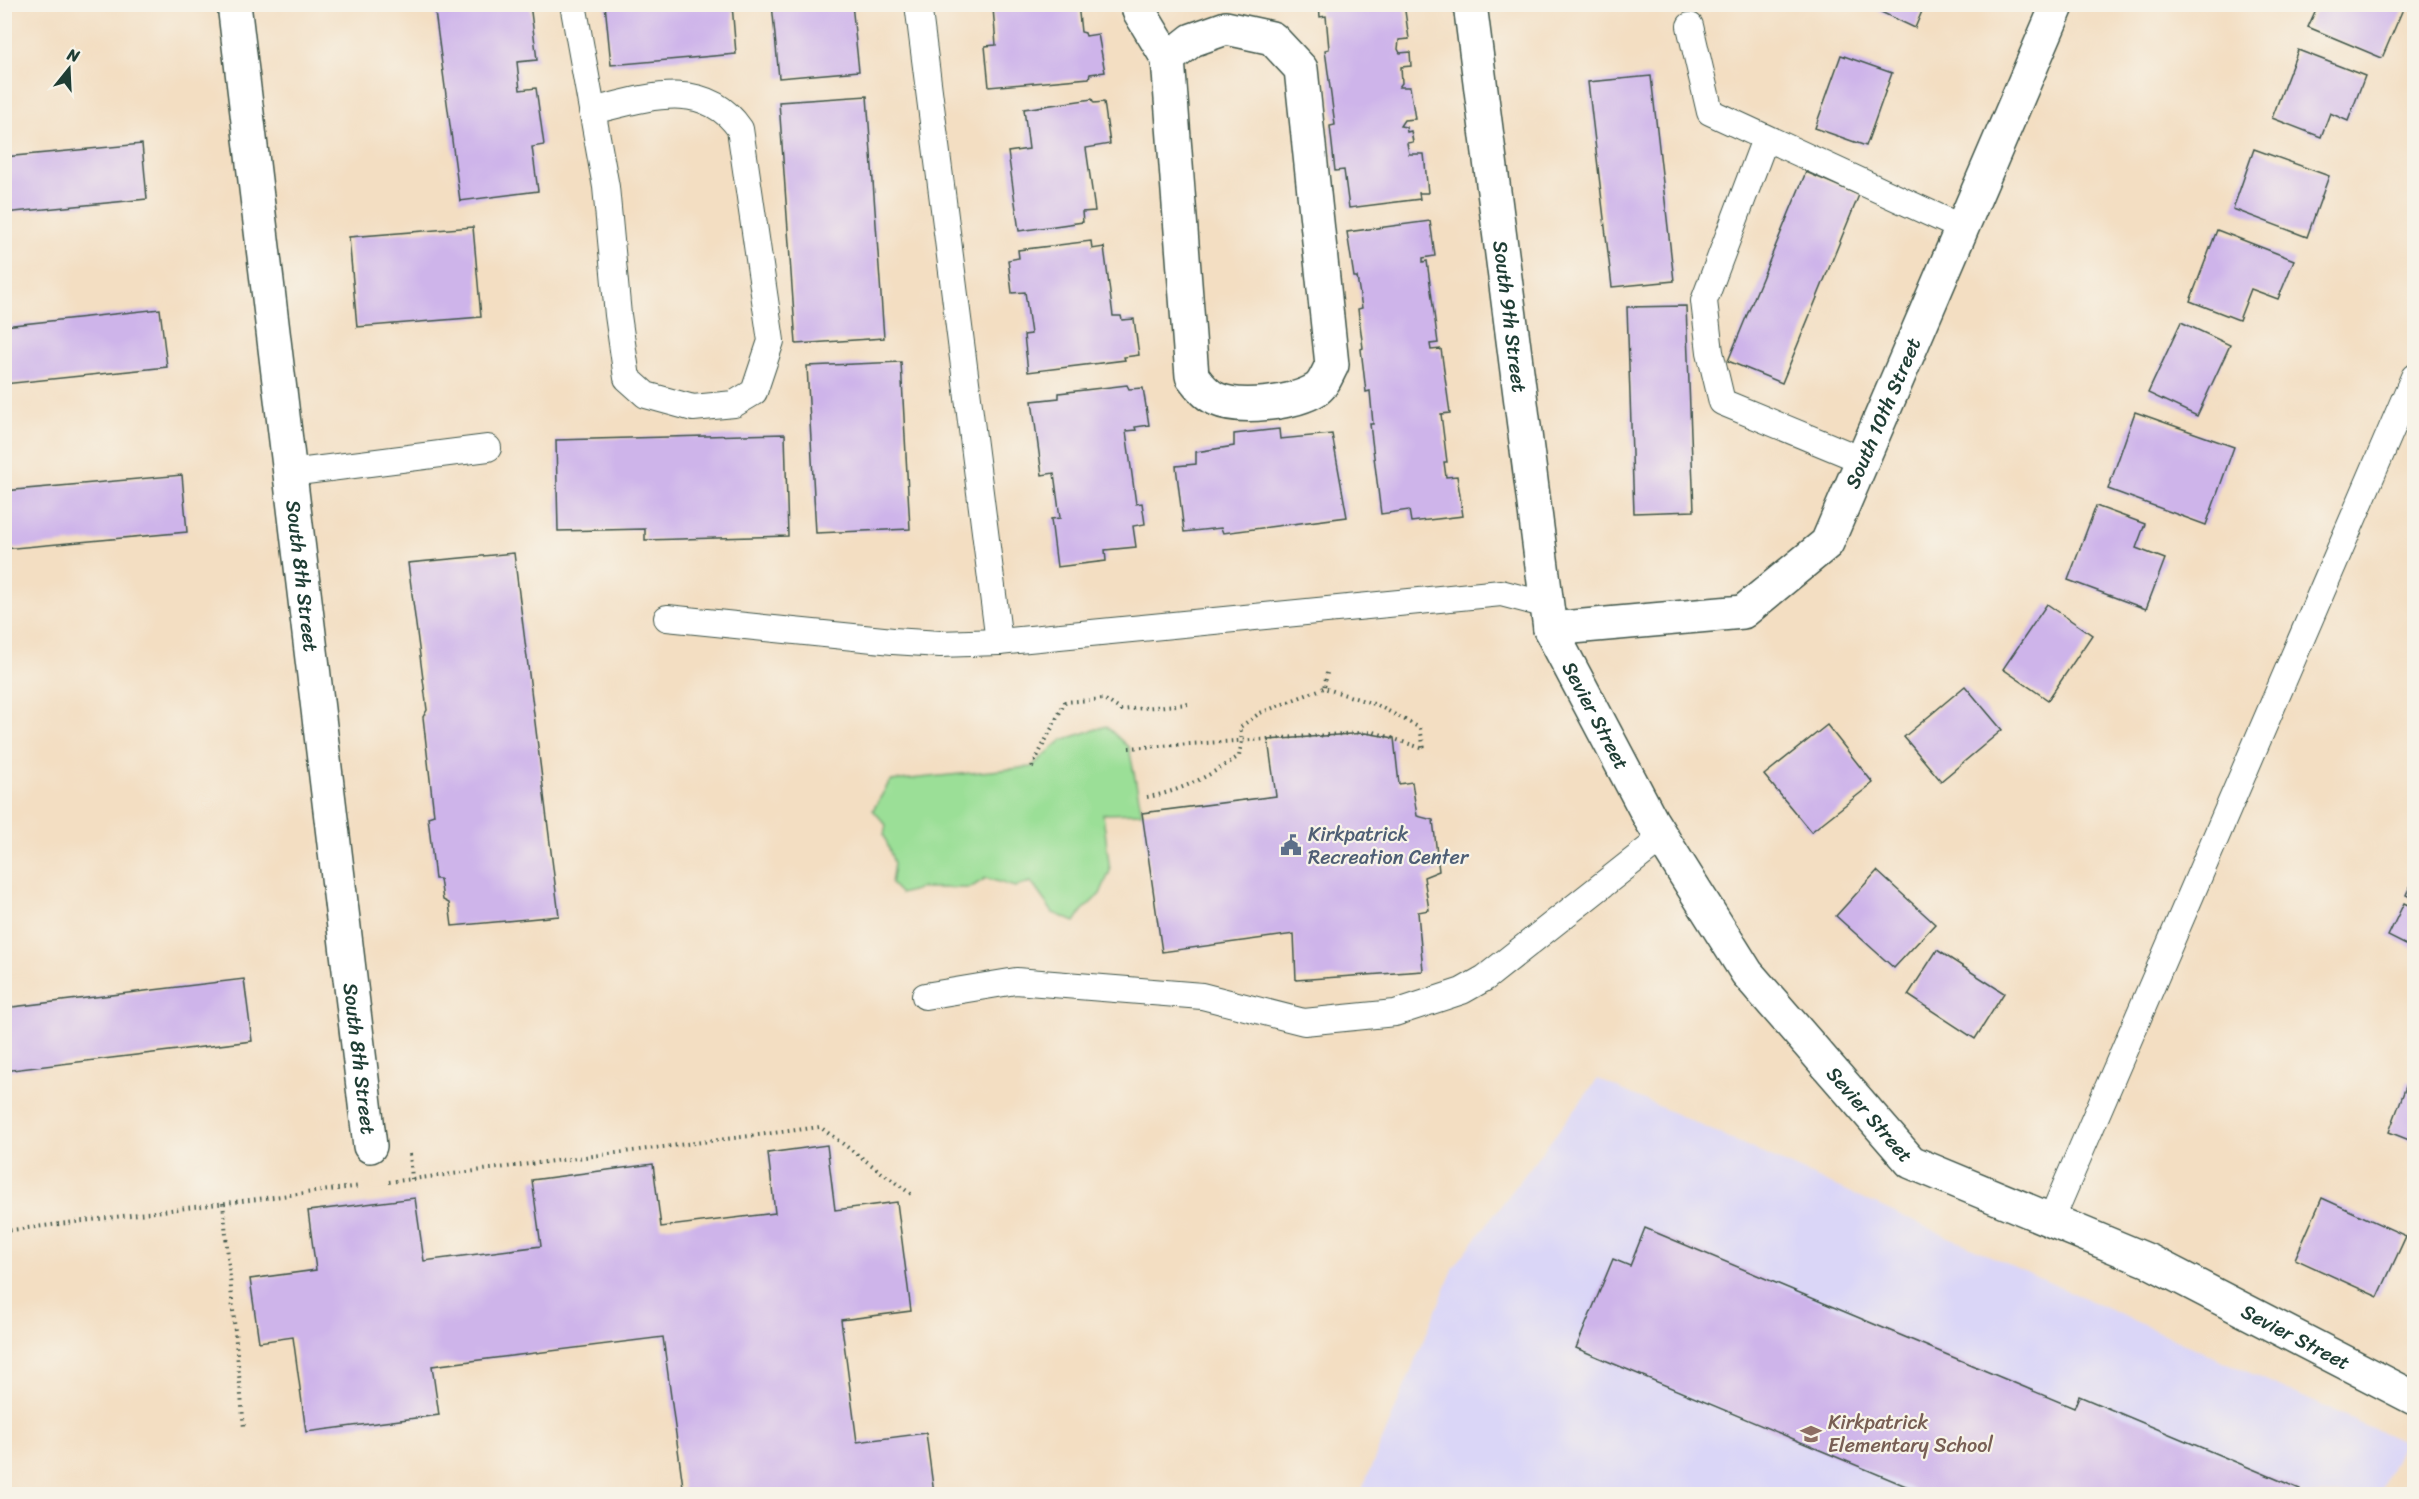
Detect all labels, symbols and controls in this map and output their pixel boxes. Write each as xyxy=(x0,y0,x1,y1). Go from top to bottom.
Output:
north arrow xyxy=(39,39,99,99)
text: N xyxy=(63,39,84,71)
street label: South 9th Street xyxy=(1483,238,1537,395)
street label: South 10th Street xyxy=(1835,331,1931,494)
street label: South 8th Street xyxy=(276,498,329,654)
street label: Sevier Street xyxy=(1553,655,1639,776)
place label: Kirkpatrick Recreation Center xyxy=(1308,817,1470,875)
public building icon: Kirkpatrick Recreation Center xyxy=(1279,833,1303,857)
street label: South 8th Street xyxy=(333,981,386,1137)
street label: Sevier Street xyxy=(1818,1058,1922,1171)
street label: Sevier Street xyxy=(2235,1294,2357,1380)
place label: Kirkpatrick Elementary School xyxy=(1828,1405,1993,1463)
school or university icon: Kirkpatrick Elementary School xyxy=(1799,1422,1823,1446)

